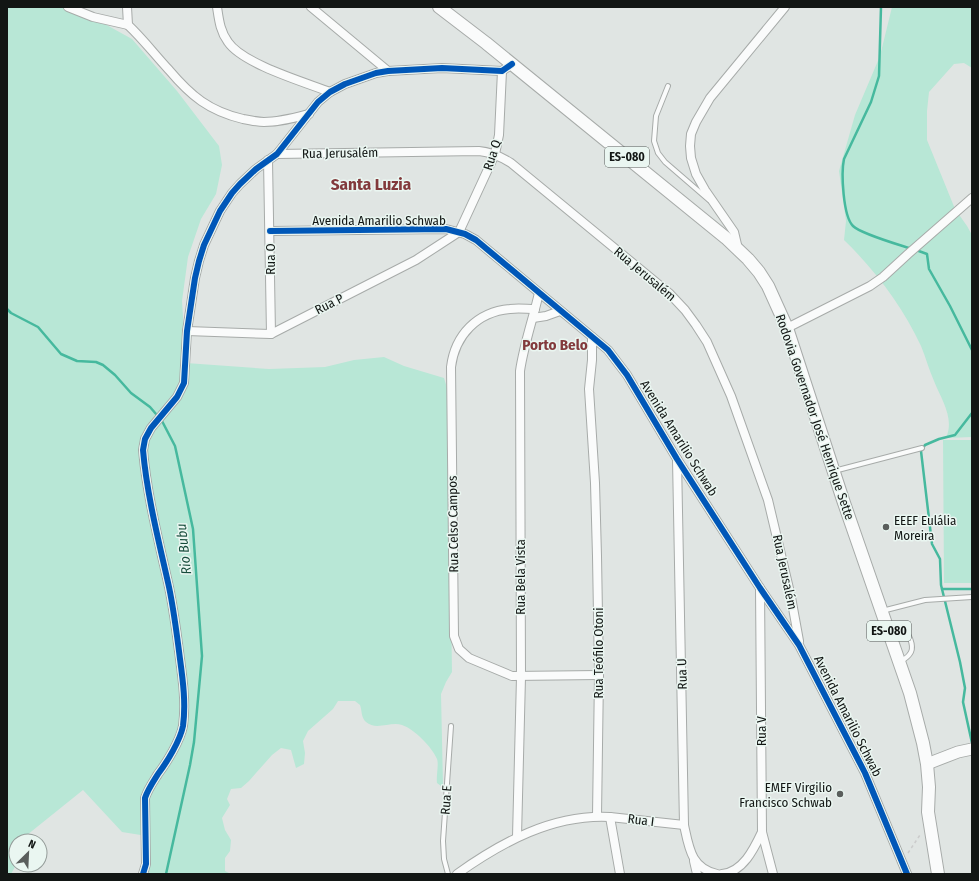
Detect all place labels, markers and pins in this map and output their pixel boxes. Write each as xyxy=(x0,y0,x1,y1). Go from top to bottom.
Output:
place label: EEEF Eulália Moreira xyxy=(894,513,956,543)
marker: EEEF Eulália Moreira xyxy=(881,522,891,532)
place label: EMEF Virgilio Francisco Schwab xyxy=(739,780,832,810)
marker: EMEF Virgilio Francisco Schwab xyxy=(835,789,845,799)

